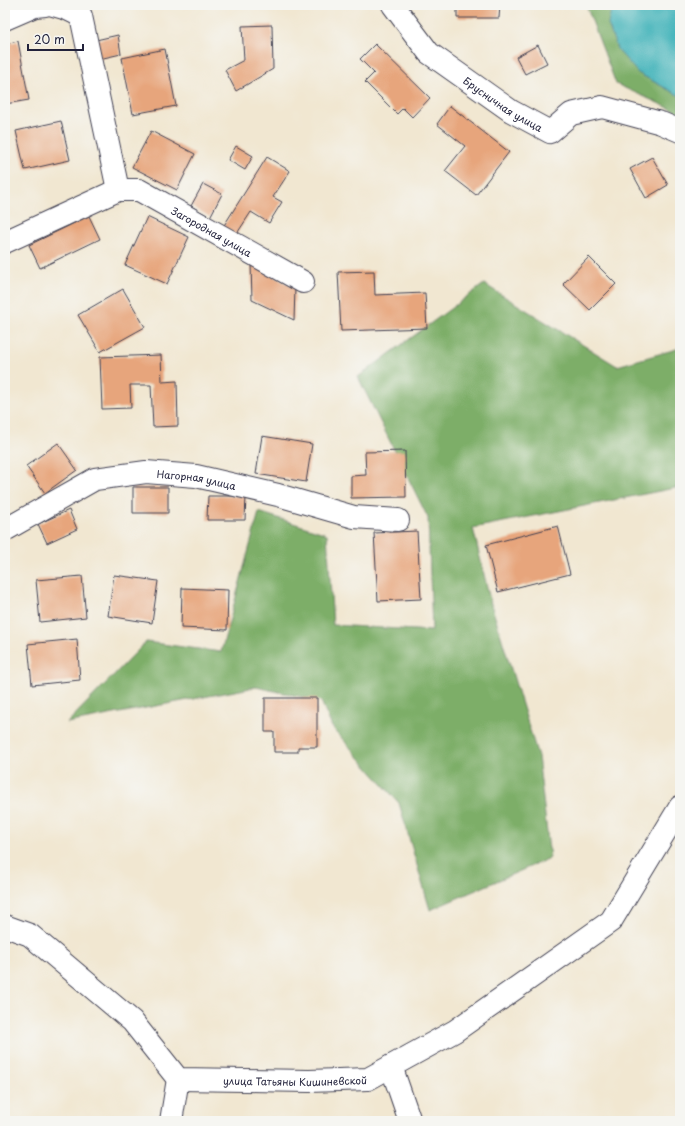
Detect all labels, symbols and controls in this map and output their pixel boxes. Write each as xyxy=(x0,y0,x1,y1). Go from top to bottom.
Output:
scale bar xyxy=(28,26,83,52)
text: 20 m xyxy=(34,30,65,48)
street label: Брусничная улица xyxy=(461,72,546,135)
street label: Загородная улица xyxy=(169,202,256,260)
street label: Нагорная улица xyxy=(156,465,238,493)
street label: улица Татьяны Кишиневской xyxy=(223,1072,367,1089)

